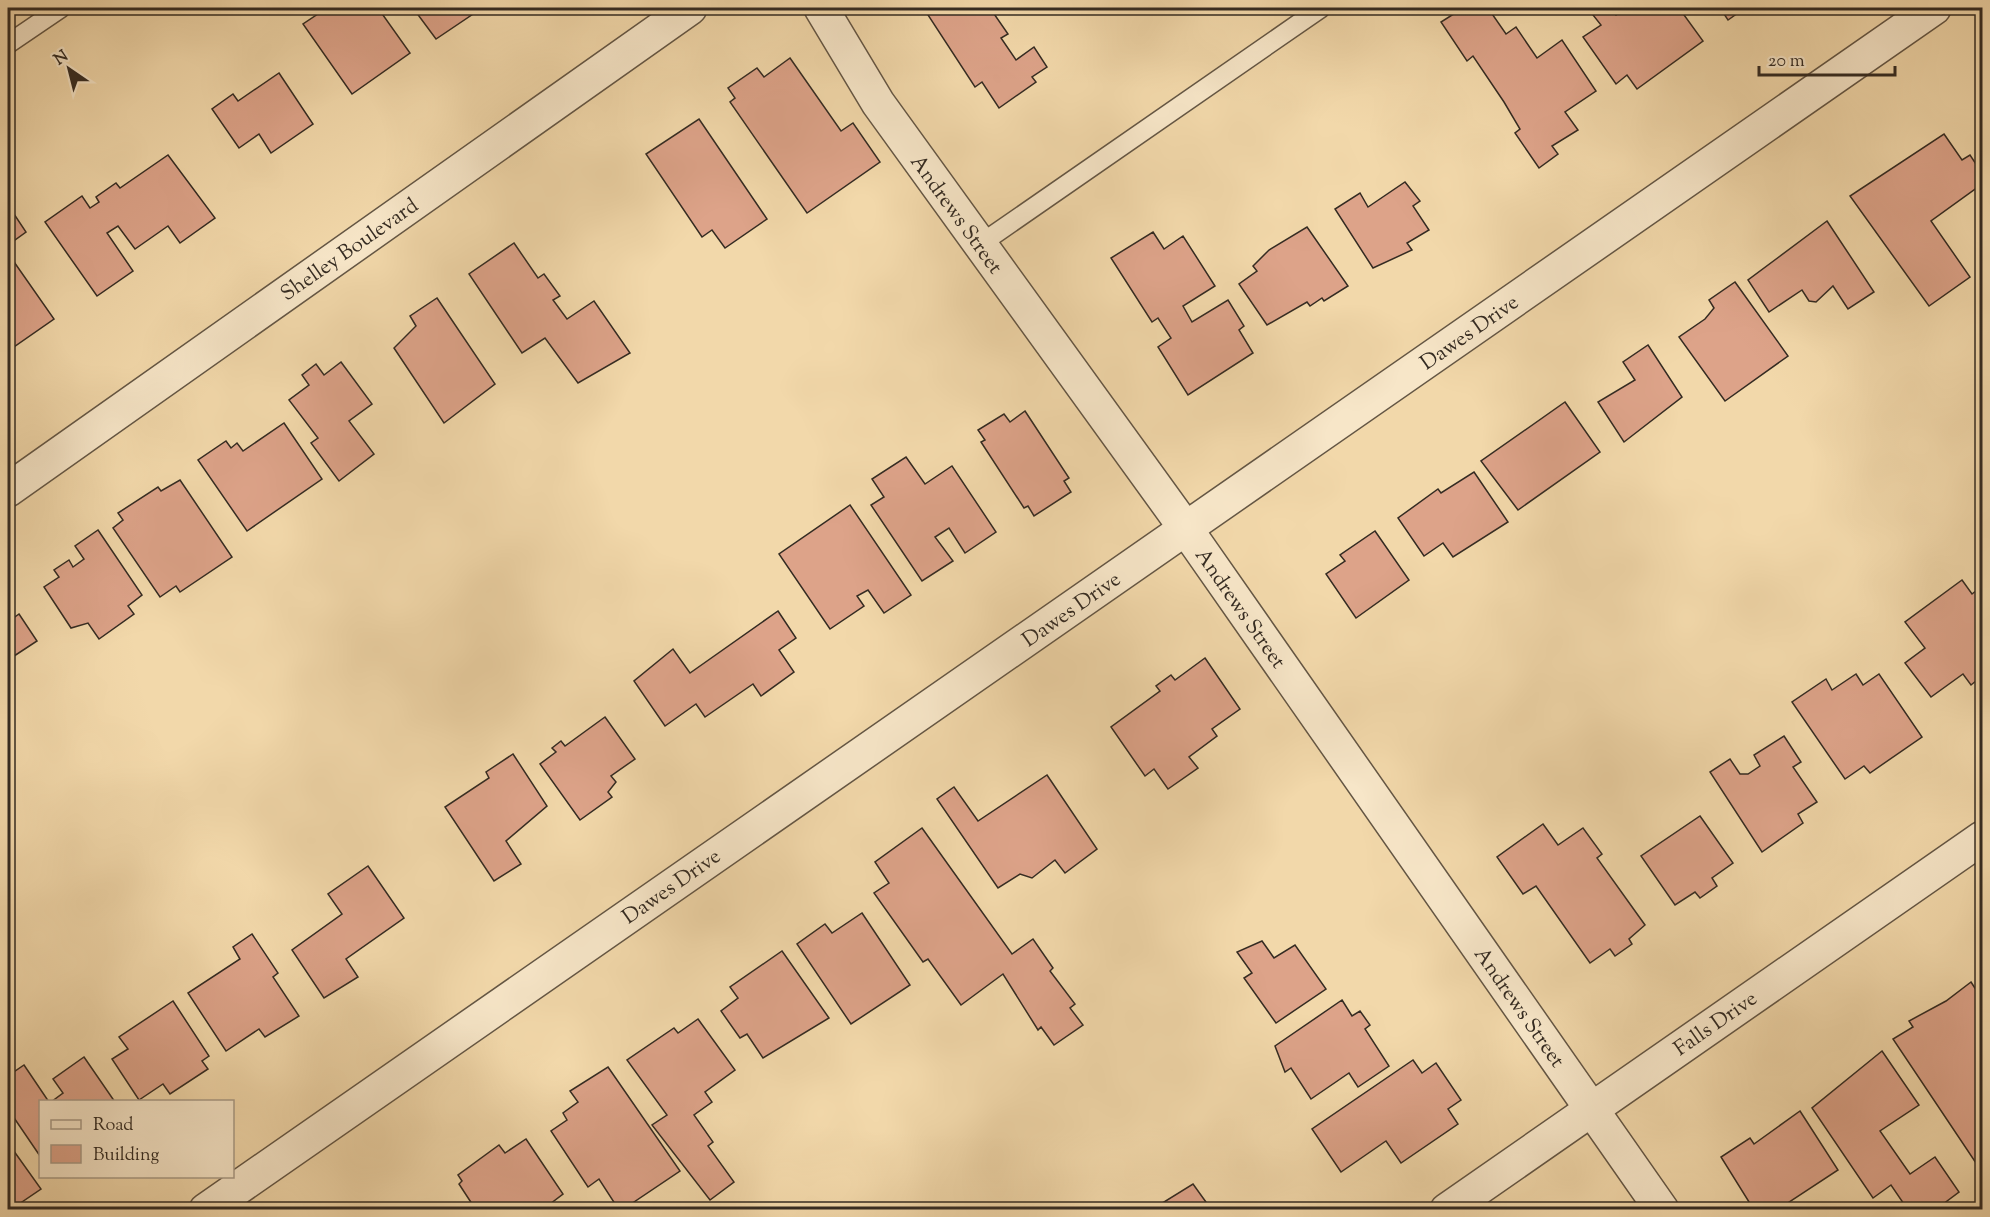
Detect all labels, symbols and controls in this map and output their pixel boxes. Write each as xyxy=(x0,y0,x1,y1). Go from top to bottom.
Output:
north arrow xyxy=(39,39,99,99)
scale bar xyxy=(1759,39,1896,77)
text: N xyxy=(50,46,74,72)
text: 20 m xyxy=(1768,49,1805,75)
street label: Andrews Street xyxy=(902,149,1009,281)
street label: Shelley Boulevard xyxy=(275,192,425,309)
street label: Dawes Drive xyxy=(1415,289,1526,379)
street label: Andrews Street xyxy=(1187,543,1292,675)
street label: Dawes Drive xyxy=(1017,566,1128,656)
street label: Dawes Drive xyxy=(617,843,728,933)
street label: Andrews Street xyxy=(1466,942,1571,1074)
street label: Falls Drive xyxy=(1668,985,1764,1064)
legend xyxy=(39,1100,234,1178)
text: Road xyxy=(93,1113,133,1139)
text: Building xyxy=(93,1143,159,1169)

